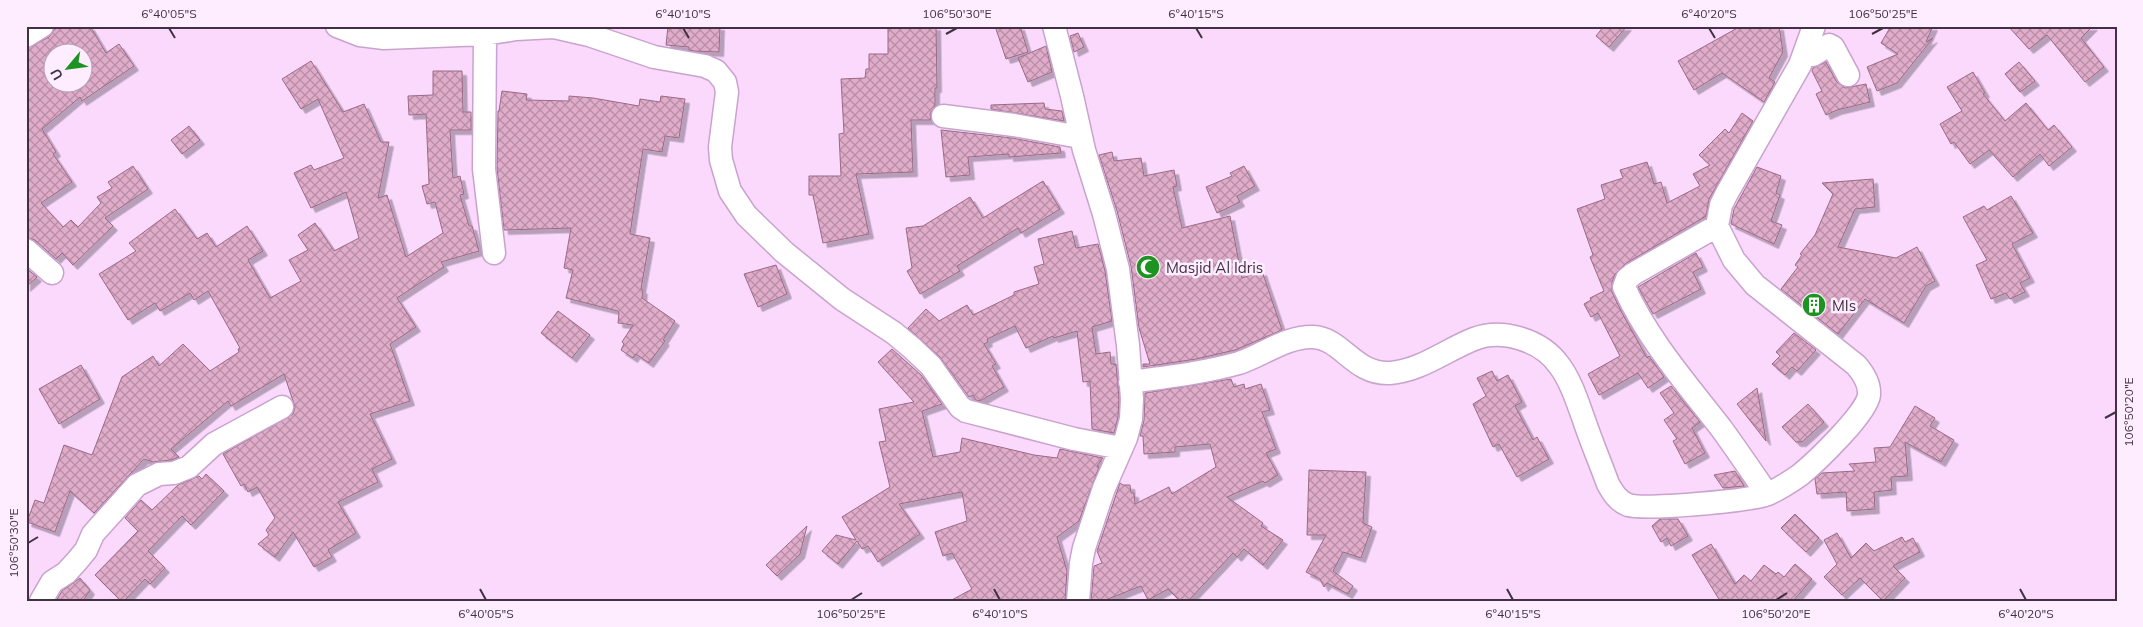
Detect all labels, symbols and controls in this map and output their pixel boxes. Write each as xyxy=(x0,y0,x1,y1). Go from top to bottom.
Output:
text: 6°40'05"S xyxy=(141,6,197,21)
text: 6°40'10"S xyxy=(655,6,711,21)
text: 106°50'30"E xyxy=(922,6,992,21)
text: 6°40'15"S xyxy=(1168,6,1224,21)
text: 6°40'20"S xyxy=(1681,6,1737,21)
text: 106°50'25"E xyxy=(1848,6,1918,21)
north arrow xyxy=(42,42,92,92)
text: U xyxy=(46,65,67,83)
mosque icon: Masjid Al Idris xyxy=(1135,254,1161,280)
place label: Masjid Al Idris xyxy=(1166,258,1263,277)
building icon: MIs xyxy=(1801,292,1827,318)
place label: MIs xyxy=(1832,296,1856,315)
text: 106°50'20"E xyxy=(2121,377,2136,447)
text: 106°50'30"E xyxy=(6,508,21,578)
text: 6°40'05"S xyxy=(458,606,514,621)
text: 106°50'25"E xyxy=(816,606,886,621)
text: 6°40'10"S xyxy=(972,606,1028,621)
text: 6°40'15"S xyxy=(1485,606,1541,621)
text: 106°50'20"E xyxy=(1741,606,1811,621)
text: 6°40'20"S xyxy=(1998,606,2054,621)

